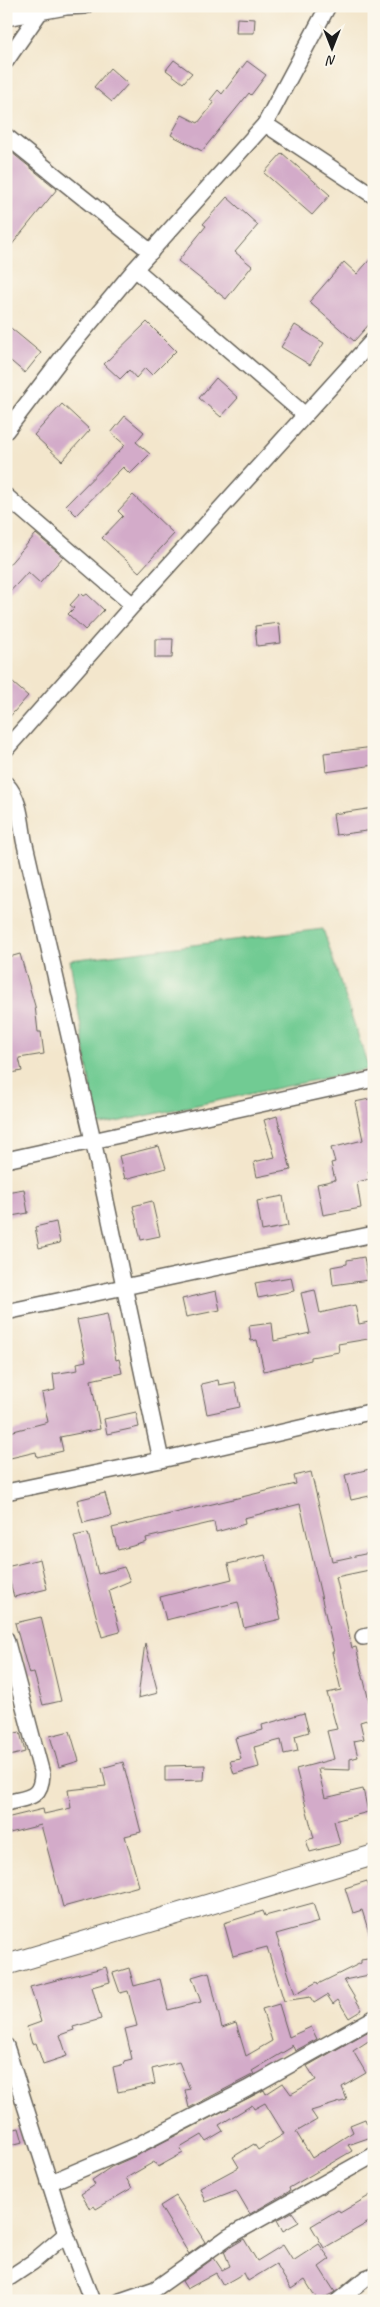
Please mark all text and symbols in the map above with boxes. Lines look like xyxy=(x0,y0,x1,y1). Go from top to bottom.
north arrow xyxy=(308,22,358,72)
text: N xyxy=(325,52,336,69)

